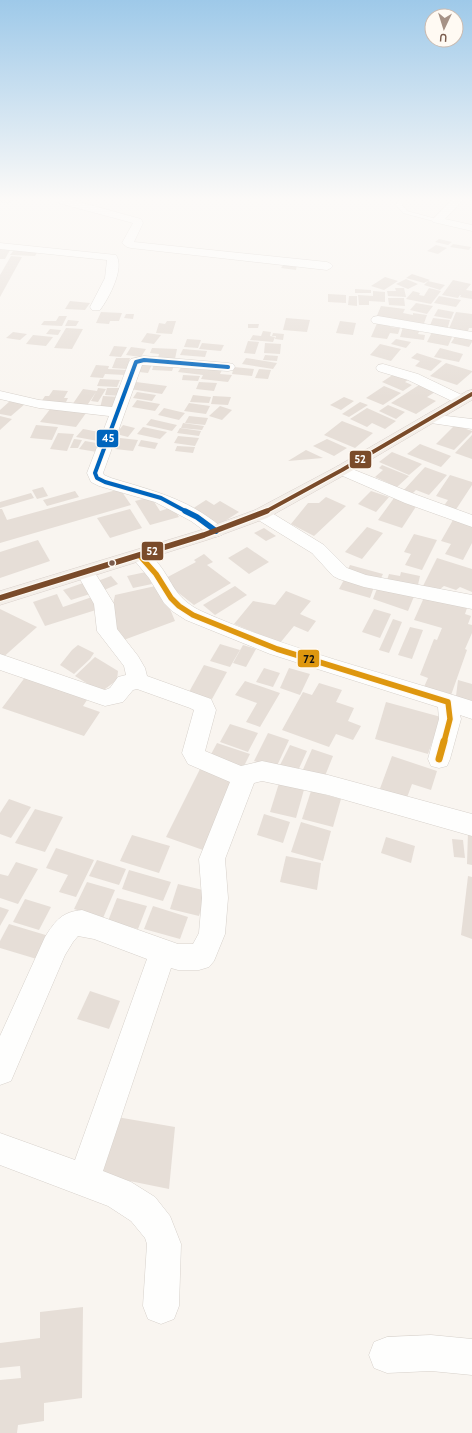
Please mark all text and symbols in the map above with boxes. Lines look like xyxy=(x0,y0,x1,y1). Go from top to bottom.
north arrow xyxy=(424,8,464,48)
text: U xyxy=(439,31,448,45)
line badge: 45 xyxy=(96,429,119,448)
text: 45 xyxy=(102,431,114,445)
line badge: 52 xyxy=(349,450,372,469)
text: 52 xyxy=(354,452,366,466)
line badge: 52 xyxy=(141,541,164,561)
text: 52 xyxy=(146,544,158,558)
unlabelled marker xyxy=(107,558,117,568)
line badge: 72 xyxy=(297,649,320,668)
text: 72 xyxy=(303,652,315,666)

